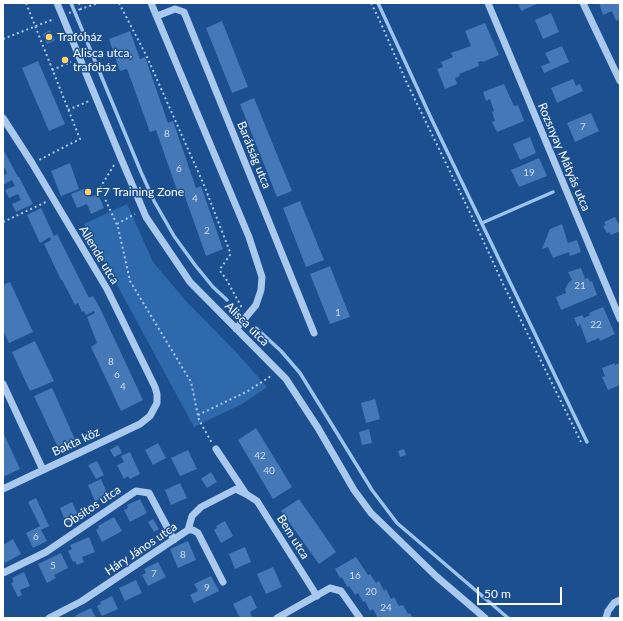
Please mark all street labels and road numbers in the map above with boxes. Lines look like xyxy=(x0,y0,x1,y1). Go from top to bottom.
street label: Rozsnyay Mátyás utca xyxy=(535,101,593,213)
street label: Barátság utca xyxy=(234,119,274,191)
street label: Allende utca xyxy=(76,223,122,287)
street label: Alisca utca xyxy=(222,299,272,349)
street label: Bakta köz xyxy=(50,425,102,459)
street label: Obsitos utca xyxy=(60,482,124,532)
street label: Bem utca xyxy=(274,512,312,562)
street label: Háry János utca xyxy=(102,520,180,578)

